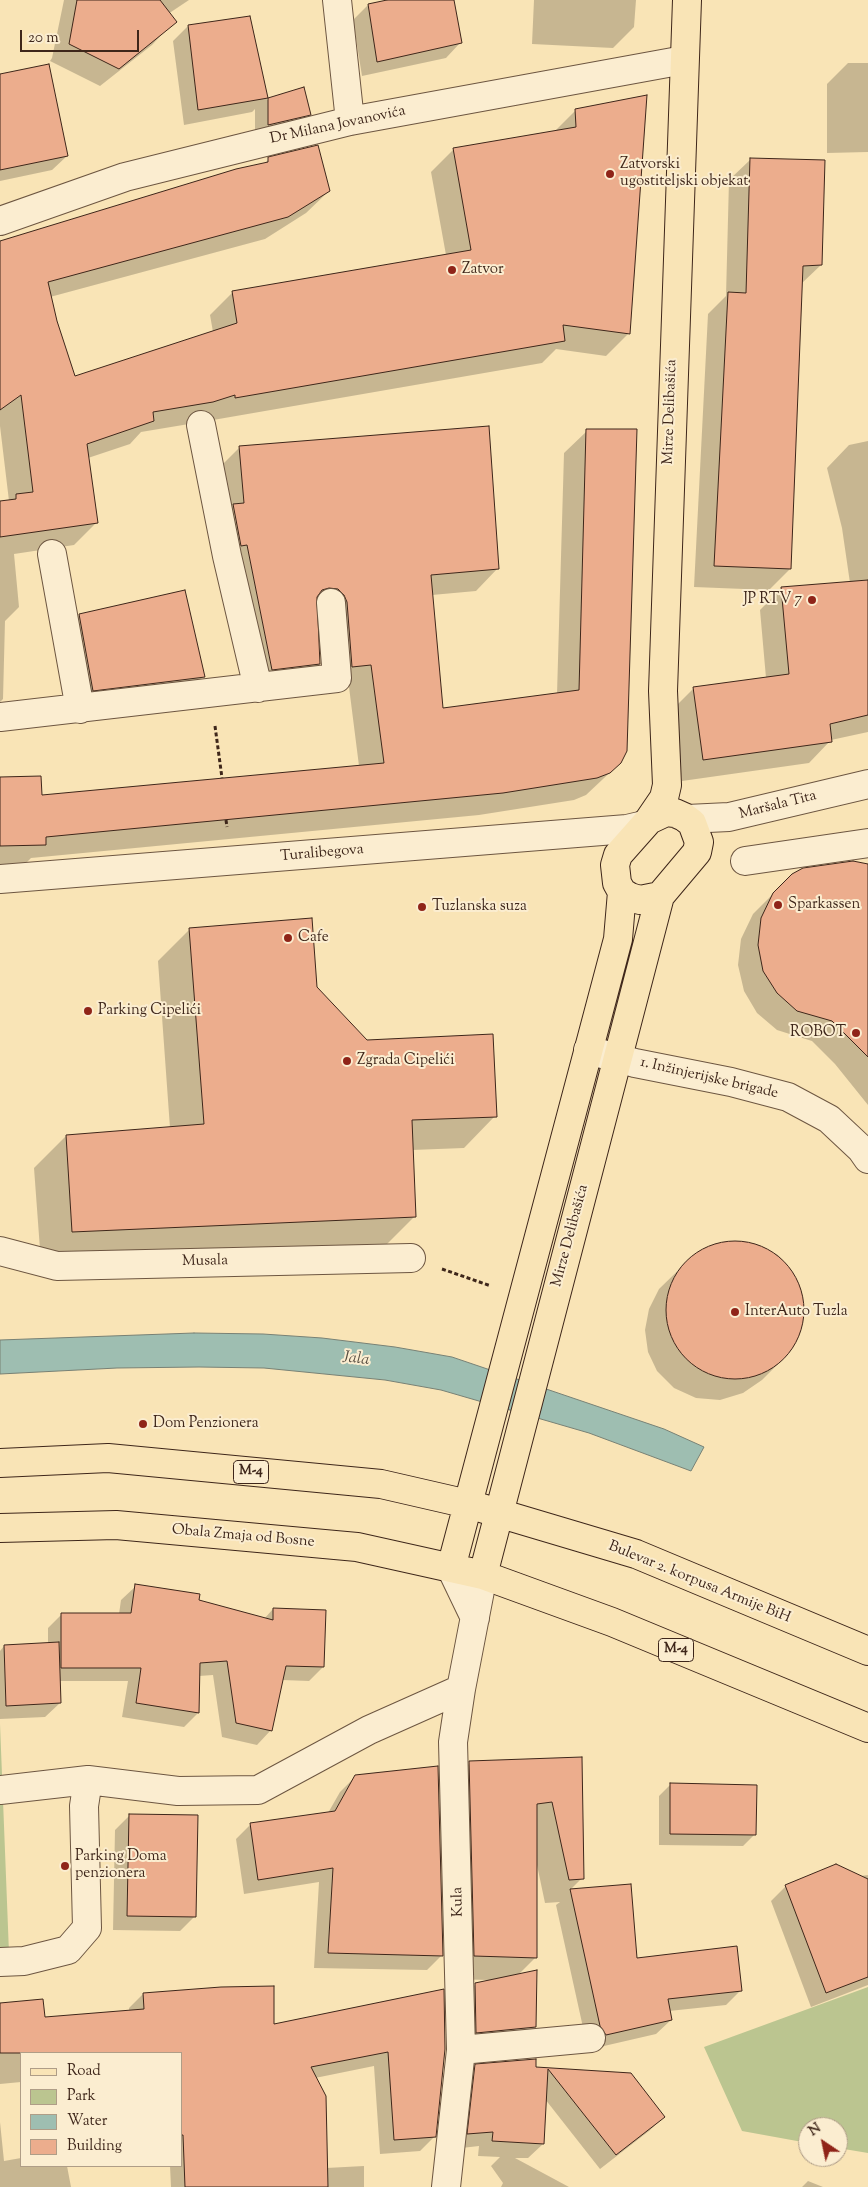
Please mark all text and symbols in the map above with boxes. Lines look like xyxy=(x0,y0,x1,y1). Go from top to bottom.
scale bar xyxy=(22,20,141,52)
text: 20 m xyxy=(28,28,59,49)
street label: Dr Milana Jovanovića xyxy=(269,103,407,149)
place label: Zatvorski ugostiteljski objekat xyxy=(620,156,748,191)
marker: Zatvorski ugostiteljski objekat xyxy=(604,168,616,180)
place label: Zatvor xyxy=(462,261,504,279)
marker: Zatvor xyxy=(446,264,458,276)
street label: Mirze Delibašića xyxy=(660,359,682,465)
place label: JP RTV 7 xyxy=(743,591,802,609)
marker: JP RTV 7 xyxy=(806,594,818,606)
street label: Maršala Tita xyxy=(737,788,819,824)
street label: Turalibegova xyxy=(280,841,364,867)
place label: Sparkassen xyxy=(788,896,860,914)
place label: Tuzlanska suza xyxy=(432,898,527,916)
marker: Sparkassen xyxy=(772,899,784,911)
marker: Tuzlanska suza xyxy=(416,901,428,913)
place label: Cafe xyxy=(298,929,329,947)
marker: Cafe xyxy=(282,932,294,944)
place label: Parking Cipelići xyxy=(98,1002,201,1020)
marker: Parking Cipelići xyxy=(82,1005,94,1017)
place label: ROBOT xyxy=(790,1024,846,1042)
marker: ROBOT xyxy=(850,1027,862,1039)
place label: Zgrada Cipelići xyxy=(357,1052,454,1070)
street label: 1. Inžinjerijske brigade xyxy=(638,1054,780,1104)
marker: Zgrada Cipelići xyxy=(341,1055,353,1067)
street label: Mirze Delibašića xyxy=(549,1183,593,1289)
street label: Musala xyxy=(182,1253,228,1271)
place label: InterAuto Tuzla xyxy=(745,1303,848,1321)
marker: InterAuto Tuzla xyxy=(729,1306,741,1318)
water label: Jala xyxy=(342,1349,370,1371)
place label: Dom Penzionera xyxy=(153,1415,259,1433)
marker: Dom Penzionera xyxy=(137,1418,149,1430)
road number: M-4 xyxy=(234,1460,268,1484)
street label: Obala Zmaja od Bosne xyxy=(171,1522,315,1552)
street label: Bulevar 2. korpusa Armije BiH xyxy=(605,1538,793,1628)
road number: M-4 xyxy=(658,1638,694,1662)
place label: Parking Doma penzionera xyxy=(75,1848,167,1883)
marker: Parking Doma penzionera xyxy=(59,1860,71,1872)
street label: Kula xyxy=(450,1887,468,1917)
legend xyxy=(20,2052,182,2167)
text: Road xyxy=(67,2061,101,2082)
text: Park xyxy=(67,2086,96,2107)
text: Water xyxy=(67,2111,107,2132)
north arrow xyxy=(798,2117,848,2167)
text: N xyxy=(805,2119,825,2142)
text: Building xyxy=(67,2136,122,2157)

